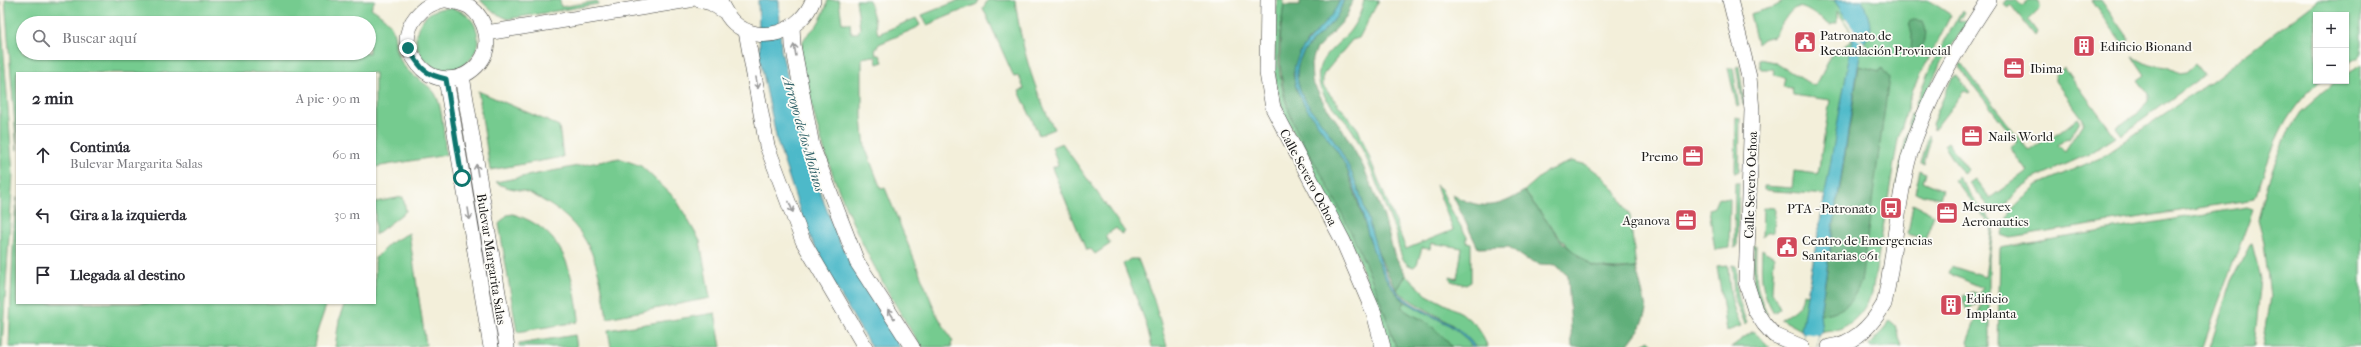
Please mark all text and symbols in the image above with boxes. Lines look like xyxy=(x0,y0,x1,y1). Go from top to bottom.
map controls xyxy=(2313,12,2349,84)
button: + xyxy=(2313,12,2349,48)
search box xyxy=(16,16,376,60)
icon: search xyxy=(30,27,52,49)
place label: Patronato de Recaudación Provincial xyxy=(1820,28,1951,58)
text: Buscar aquí xyxy=(62,29,137,47)
public building icon: Patronato de Recaudación Provincial xyxy=(1792,29,1818,55)
building icon: Edificio Bionand xyxy=(2071,33,2097,59)
route end xyxy=(399,39,417,57)
place label: Edificio Bionand xyxy=(2100,39,2193,54)
one-way arrow xyxy=(791,44,799,57)
button: − xyxy=(2313,48,2349,84)
office icon: Ibima xyxy=(2001,55,2027,81)
place label: Ibima xyxy=(2030,61,2063,76)
water label: Arroyo de los Molinos xyxy=(778,73,828,194)
one-way arrow xyxy=(753,76,761,89)
text: 2 min xyxy=(32,88,73,108)
text: A pie · 90 m xyxy=(296,91,360,106)
office icon: Nails World xyxy=(1959,123,1985,149)
street label: Calle Severo Ochoa xyxy=(1277,126,1341,229)
place label: Nails World xyxy=(1988,129,2054,144)
street label: Calle Severo Ochoa xyxy=(1741,130,1760,239)
text: Continúa xyxy=(70,138,130,156)
office icon: Premo xyxy=(1680,143,1706,169)
icon: ahead xyxy=(32,144,54,166)
text: 60 m xyxy=(332,147,360,162)
place label: Premo xyxy=(1641,149,1678,164)
text: Bulevar Margarita Salas xyxy=(70,156,203,171)
one-way arrow xyxy=(473,164,481,177)
route start xyxy=(453,169,471,187)
street label: Bulevar Margarita Salas xyxy=(474,192,509,326)
bus stop icon: PTA - Patronato xyxy=(1878,195,1904,221)
place label: Mesurex Aeronautics xyxy=(1961,199,2029,229)
office icon: Mesurex Aeronautics xyxy=(1934,200,1960,226)
one-way arrow xyxy=(787,201,795,213)
place label: PTA - Patronato xyxy=(1787,201,1876,216)
icon: left xyxy=(32,204,54,226)
text: Gira a la izquierda xyxy=(70,206,186,224)
text: 30 m xyxy=(334,207,360,222)
one-way arrow xyxy=(465,207,473,220)
office icon: Aganova xyxy=(1673,207,1699,233)
place label: Aganova xyxy=(1621,213,1671,228)
place label: Centro de Emergencias Sanitarias 061 xyxy=(1802,233,1932,263)
public building icon: Centro de Emergencias Sanitarias 061 xyxy=(1774,234,1800,260)
icon: arrive xyxy=(32,264,54,286)
text: Llegada al destino xyxy=(70,266,185,284)
place label: Edificio Implanta xyxy=(1966,291,2018,321)
building icon: Edificio Implanta xyxy=(1938,292,1964,318)
one-way arrow xyxy=(886,308,894,320)

